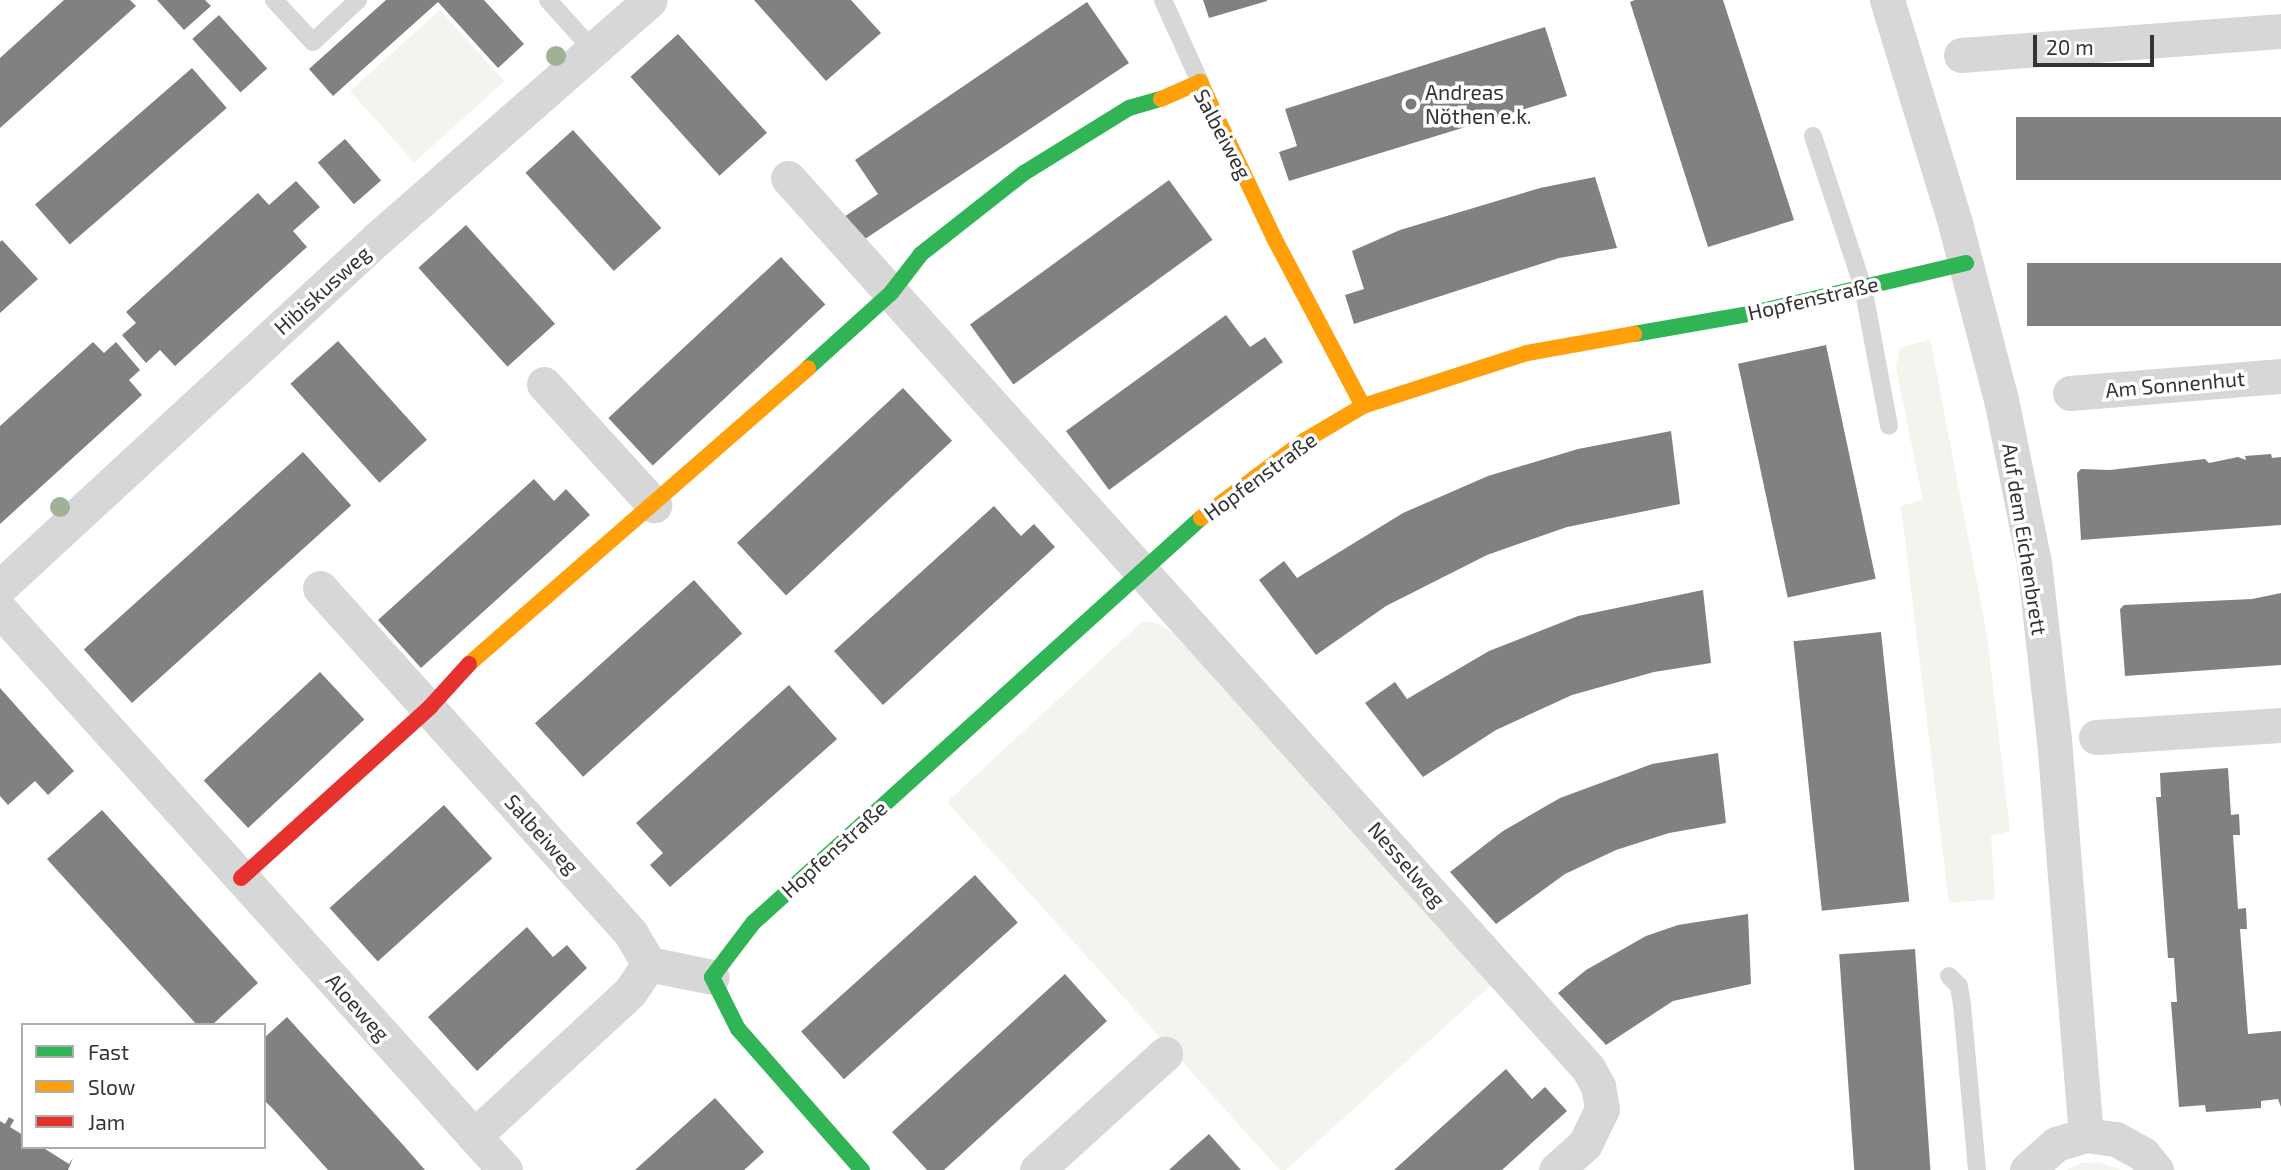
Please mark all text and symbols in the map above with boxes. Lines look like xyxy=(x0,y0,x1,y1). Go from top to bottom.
scale bar xyxy=(2036,21,2157,65)
text: 20 m xyxy=(2046,34,2094,59)
place label: Andreas Nöthen e.k. xyxy=(1425,79,1532,129)
street label: Salbeiweg xyxy=(1189,85,1257,183)
marker: Andreas Nöthen e.k. xyxy=(1403,96,1419,112)
street label: Hibiskusweg xyxy=(269,240,375,340)
street label: Hopfenstraße xyxy=(1745,271,1881,325)
street label: Am Sonnenhut xyxy=(2104,365,2246,403)
street label: Hopfenstraße xyxy=(1199,427,1321,525)
street label: Auf dem Eichenbrett xyxy=(1997,441,2053,637)
street label: Salbeiweg xyxy=(500,789,584,879)
street label: Hopfenstraße xyxy=(776,795,892,903)
street label: Nesselweg xyxy=(1363,816,1451,912)
street label: Aloeweg xyxy=(321,968,395,1046)
legend xyxy=(21,1023,266,1149)
text: Fast xyxy=(88,1039,129,1064)
text: Slow xyxy=(88,1074,135,1099)
text: Jam xyxy=(88,1109,125,1134)

